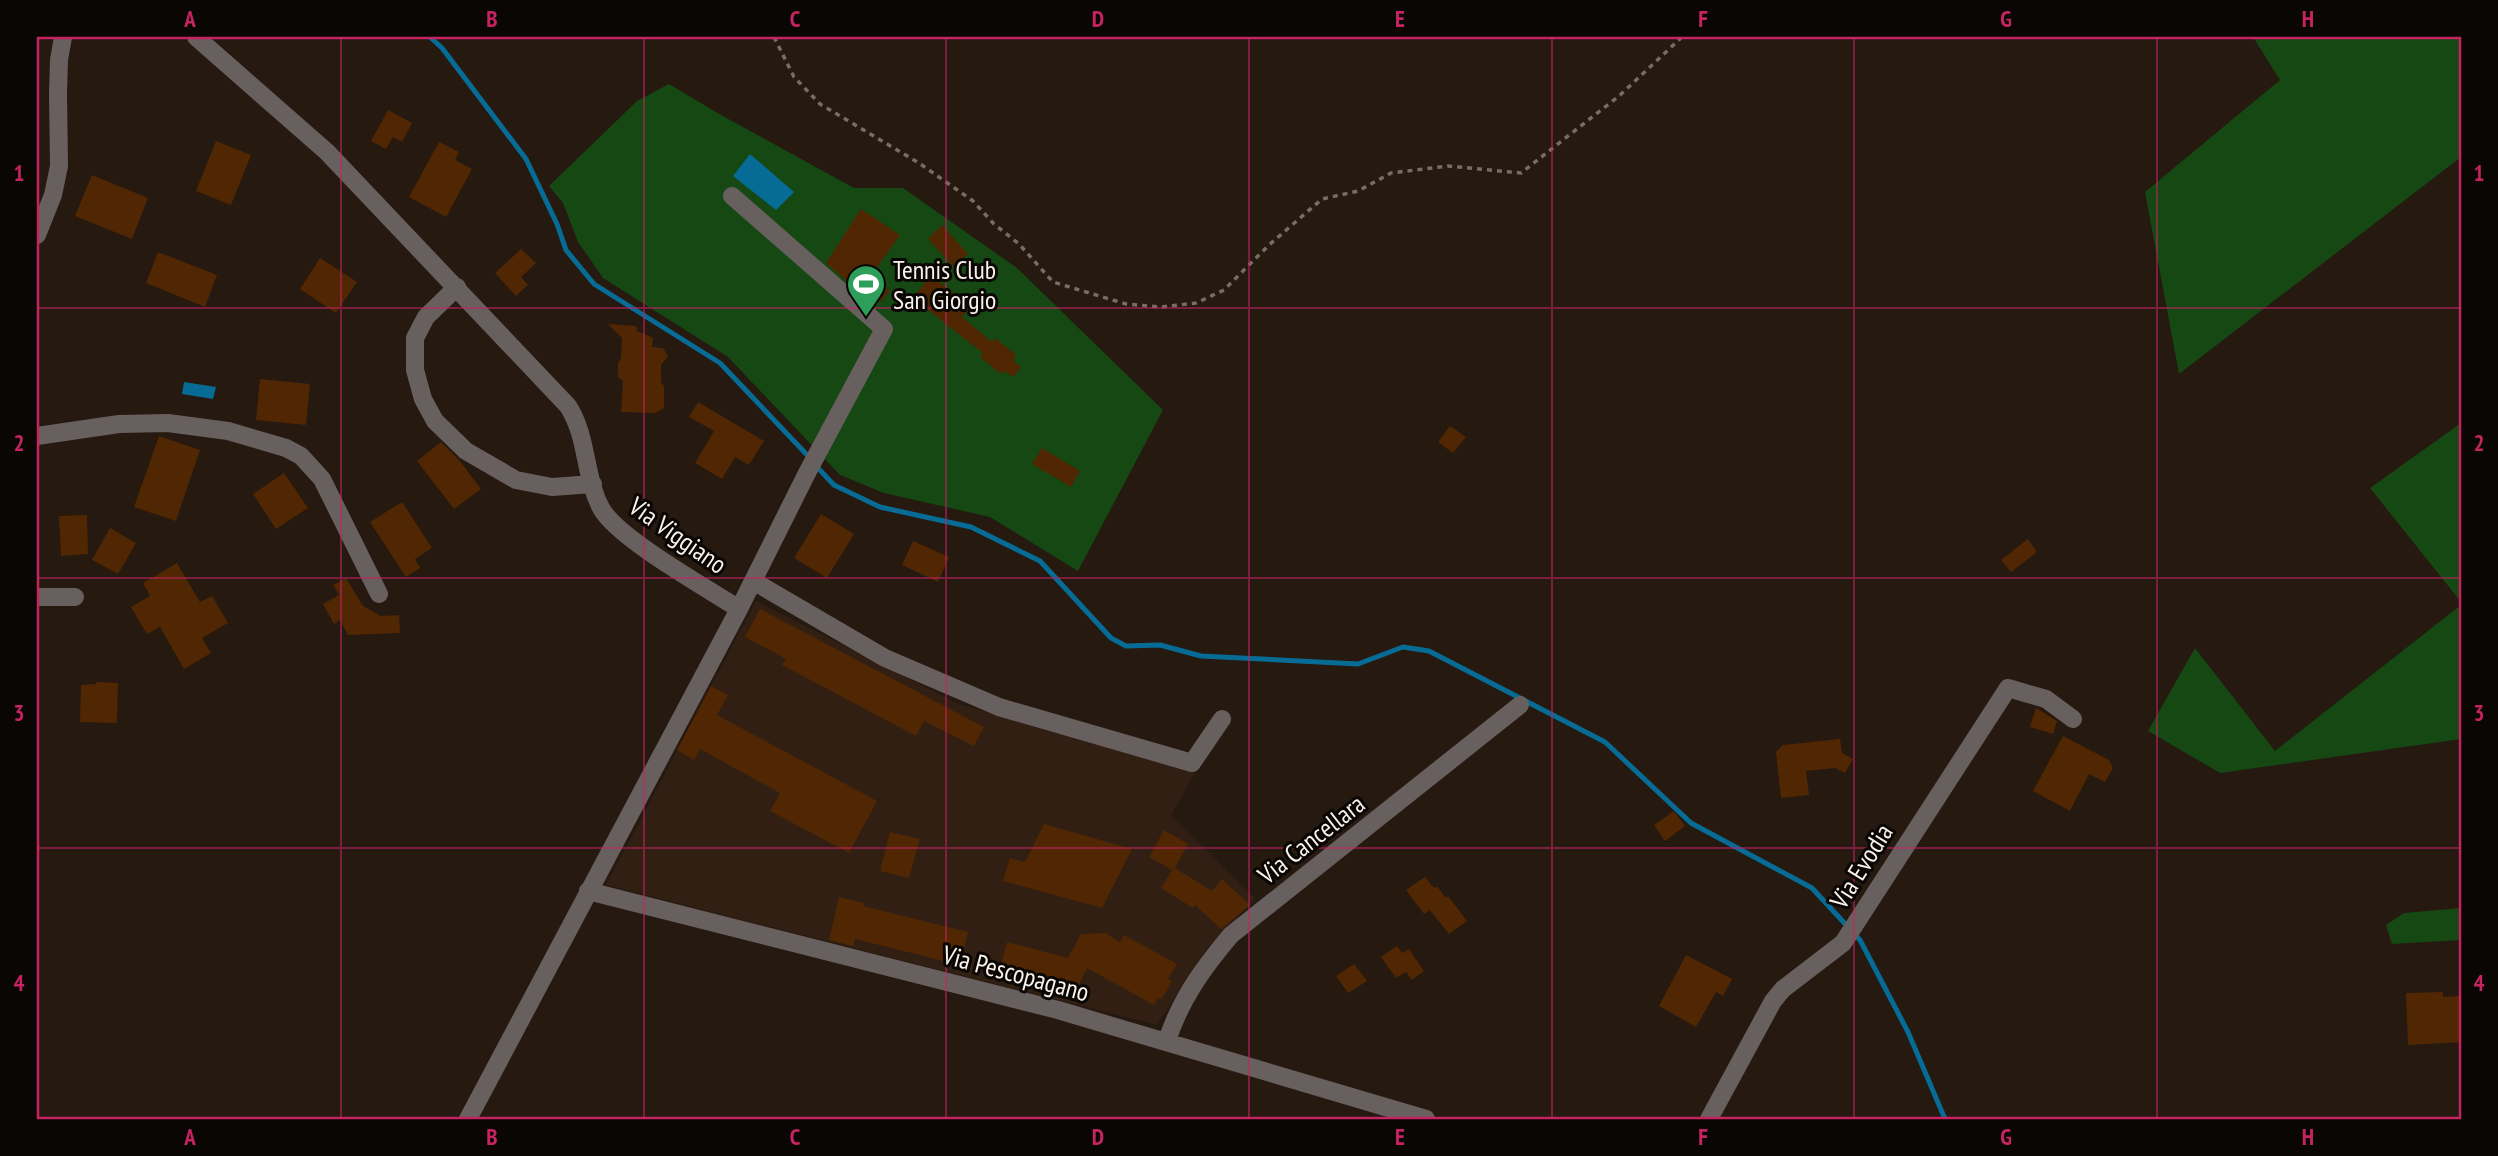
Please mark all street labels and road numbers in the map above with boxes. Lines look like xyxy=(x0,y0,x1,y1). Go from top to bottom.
street label: Via Viggiano xyxy=(622,489,733,581)
street label: Via Cancellara xyxy=(1250,787,1371,892)
street label: Via Evodia xyxy=(1822,818,1900,915)
street label: Via Pescopagano xyxy=(938,937,1093,1008)

